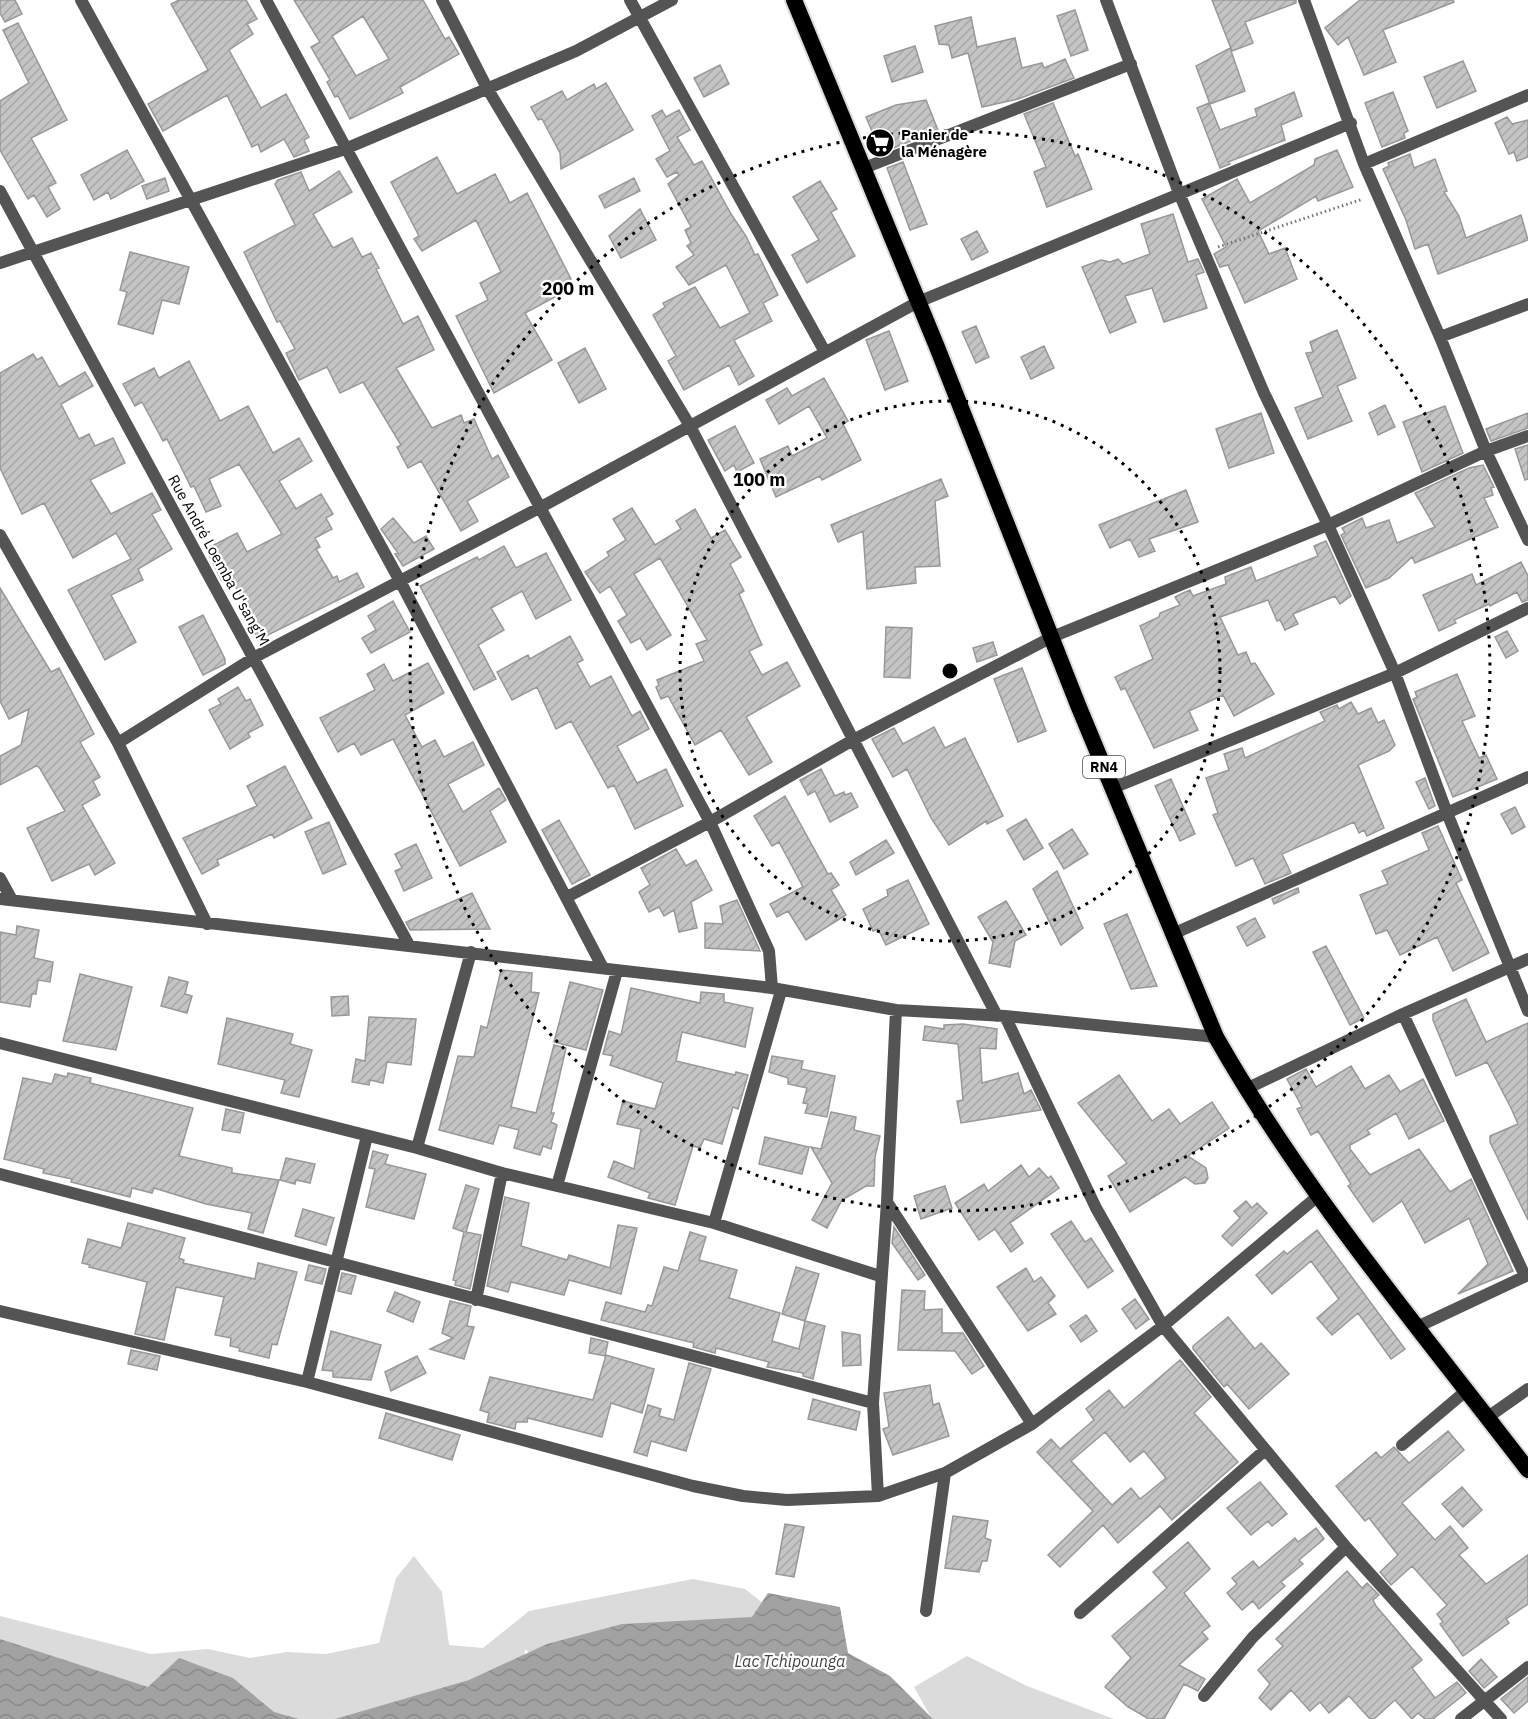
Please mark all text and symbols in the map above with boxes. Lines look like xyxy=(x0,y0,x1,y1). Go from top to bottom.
place label: Panier de la Ménagère xyxy=(901,125,987,161)
supermarket icon: Panier de la Ménagère xyxy=(864,127,896,159)
text: 200 m xyxy=(542,277,594,300)
text: 100 m xyxy=(733,468,785,491)
street label: Rue André Loemba U'sang'M xyxy=(164,471,274,649)
centre of rings xyxy=(940,661,960,681)
road number: RN4 xyxy=(1083,756,1125,778)
water label: Lac Tchipounga xyxy=(735,1651,845,1671)

